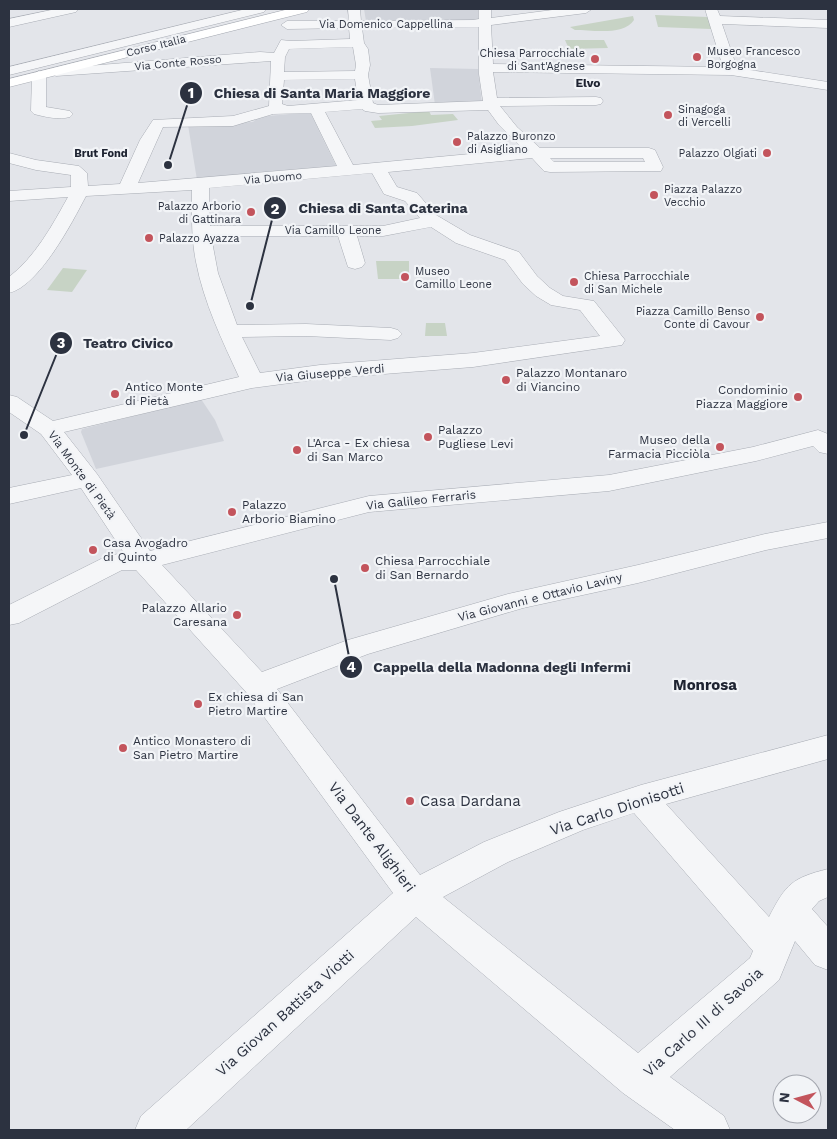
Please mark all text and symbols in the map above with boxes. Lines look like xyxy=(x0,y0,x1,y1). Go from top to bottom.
street label: Via Domenico Cappellina xyxy=(319,18,453,31)
street label: Corso Italia xyxy=(125,32,187,60)
place label: Museo Francesco Borgogna xyxy=(707,45,800,71)
place label: Chiesa Parrocchiale di Sant'Agnese xyxy=(480,47,585,73)
marker: Museo Francesco Borgogna xyxy=(691,51,703,63)
street label: Via Conte Rosso xyxy=(134,53,222,73)
marker: Chiesa Parrocchiale di Sant'Agnese xyxy=(589,53,601,65)
district label: Elvo xyxy=(575,76,601,90)
callout: Chiesa di Santa Maria Maggiore xyxy=(179,78,441,107)
text: 1 xyxy=(188,84,194,102)
text: Chiesa di Santa Maria Maggiore xyxy=(214,85,430,101)
place label: Sinagoga di Vercelli xyxy=(678,103,731,129)
marker: Sinagoga di Vercelli xyxy=(662,109,674,121)
place label: Palazzo Buronzo di Asigliano xyxy=(467,130,556,156)
marker: Palazzo Buronzo di Asigliano xyxy=(451,136,463,148)
district label: Brut Fond xyxy=(74,147,128,160)
place label: Palazzo Olgiati xyxy=(679,147,757,160)
marker: Palazzo Olgiati xyxy=(761,147,773,159)
street label: Via Duomo xyxy=(243,169,303,187)
place label: Piazza Palazzo Vecchio xyxy=(664,183,742,209)
marker: Piazza Palazzo Vecchio xyxy=(648,189,660,201)
callout: Chiesa di Santa Caterina xyxy=(263,194,477,223)
place label: Palazzo Arborio di Gattinara xyxy=(158,200,241,226)
text: 2 xyxy=(271,200,280,218)
text: Chiesa di Santa Caterina xyxy=(298,200,468,216)
marker: Palazzo Arborio di Gattinara xyxy=(245,206,257,218)
street label: Via Camillo Leone xyxy=(285,224,381,237)
marker: Palazzo Ayazza xyxy=(143,232,155,244)
place label: Palazzo Ayazza xyxy=(159,232,240,245)
place label: Museo Camillo Leone xyxy=(415,265,492,291)
place label: Chiesa Parrocchiale di San Michele xyxy=(584,270,689,296)
marker: Museo Camillo Leone xyxy=(399,271,411,283)
marker: Chiesa Parrocchiale di San Michele xyxy=(568,276,580,288)
place label: Piazza Camillo Benso Conte di Cavour xyxy=(636,305,751,331)
marker: Piazza Camillo Benso Conte di Cavour xyxy=(754,311,766,323)
callout: Teatro Civico xyxy=(48,328,183,357)
text: 3 xyxy=(57,334,66,352)
text: Teatro Civico xyxy=(83,335,173,351)
street label: Via Giuseppe Verdi xyxy=(275,361,385,385)
place label: Palazzo Montanaro di Viancino xyxy=(516,366,627,394)
marker: Palazzo Montanaro di Viancino xyxy=(500,374,512,386)
place label: Antico Monte di Pietà xyxy=(125,380,203,408)
place label: Condominio Piazza Maggiore xyxy=(696,383,788,411)
marker: Antico Monte di Pietà xyxy=(109,388,121,400)
marker: Condominio Piazza Maggiore xyxy=(792,391,804,403)
place label: Palazzo Pugliese Levi xyxy=(438,423,513,451)
street label: Via Monte di Pietà xyxy=(45,428,119,522)
marker: Palazzo Pugliese Levi xyxy=(422,431,434,443)
place label: Museo della Farmacia Picciòla xyxy=(608,433,710,461)
place label: L'Arca - Ex chiesa di San Marco xyxy=(307,436,410,464)
marker: Museo della Farmacia Picciòla xyxy=(714,441,726,453)
marker: L'Arca - Ex chiesa di San Marco xyxy=(291,444,303,456)
street label: Via Galileo Ferraris xyxy=(365,487,477,513)
place label: Palazzo Arborio Biamino xyxy=(242,498,336,526)
marker: Palazzo Arborio Biamino xyxy=(226,506,238,518)
place label: Casa Avogadro di Quinto xyxy=(103,536,188,564)
marker: Casa Avogadro di Quinto xyxy=(87,544,99,556)
place label: Chiesa Parrocchiale di San Bernardo xyxy=(375,554,490,582)
marker: Chiesa Parrocchiale di San Bernardo xyxy=(359,562,371,574)
street label: Via Giovanni e Ottavio Laviny xyxy=(456,570,624,624)
place label: Palazzo Allario Caresana xyxy=(142,601,227,629)
marker: Palazzo Allario Caresana xyxy=(231,609,243,621)
callout: Cappella della Madonna degli Infermi xyxy=(338,652,641,681)
text: 4 xyxy=(346,658,356,676)
text: Cappella della Madonna degli Infermi xyxy=(373,659,631,675)
district label: Monrosa xyxy=(673,676,737,694)
place label: Ex chiesa di San Pietro Martire xyxy=(208,690,304,718)
marker: Ex chiesa di San Pietro Martire xyxy=(192,698,204,710)
place label: Antico Monastero di San Pietro Martire xyxy=(133,734,251,762)
marker: Antico Monastero di San Pietro Martire xyxy=(117,742,129,754)
street label: Via Dante Alighieri xyxy=(325,778,419,896)
street label: Via Carlo Dionisotti xyxy=(548,779,686,839)
place label: Casa Dardana xyxy=(420,792,521,810)
marker: Casa Dardana xyxy=(404,795,416,807)
street label: Via Giovan Battista Viotti xyxy=(212,946,358,1080)
street label: Via Carlo III di Savoia xyxy=(640,963,767,1080)
north arrow xyxy=(772,1074,822,1124)
text: N xyxy=(776,1092,793,1104)

